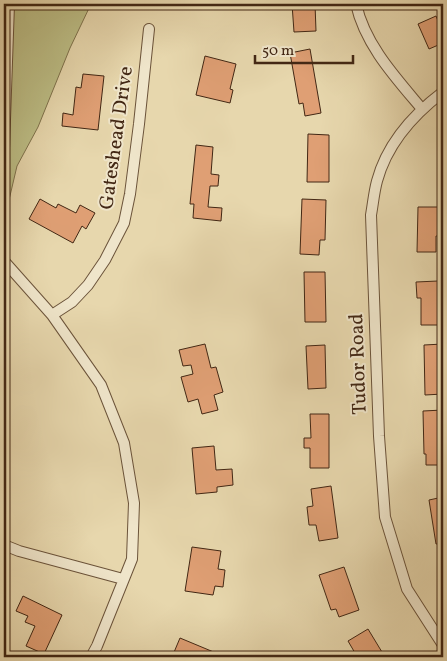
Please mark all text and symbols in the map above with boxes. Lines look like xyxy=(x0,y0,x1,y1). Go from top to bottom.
scale bar xyxy=(255,32,352,64)
text: 50 m xyxy=(262,41,294,62)
street label: Gateshead Drive xyxy=(93,64,141,212)
street label: Tudor Road xyxy=(343,313,375,415)

